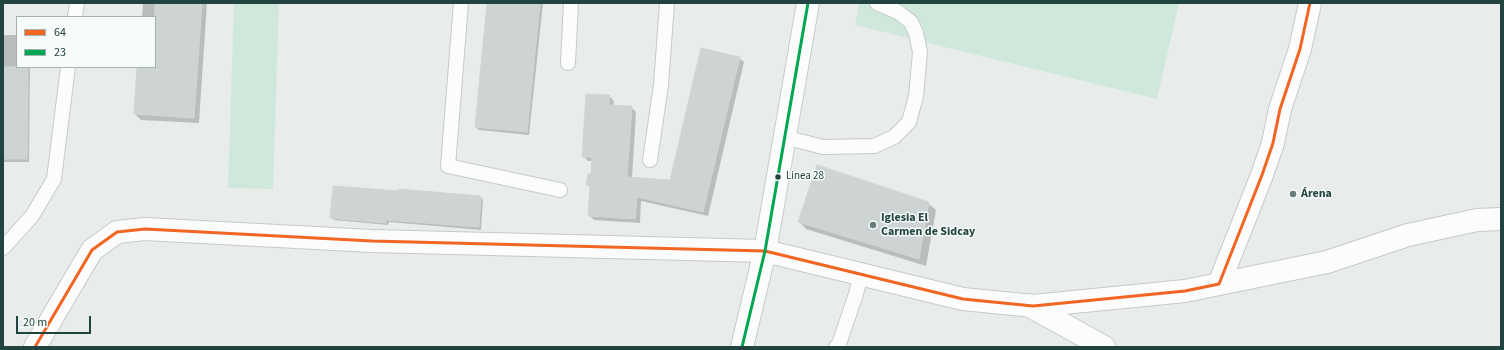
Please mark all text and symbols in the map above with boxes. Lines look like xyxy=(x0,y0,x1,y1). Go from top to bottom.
legend xyxy=(16,16,156,68)
text: 64 xyxy=(54,24,66,41)
text: 23 xyxy=(54,44,66,61)
place label: Linea 28 xyxy=(786,170,824,184)
marker: Linea 28 xyxy=(773,172,783,182)
place label: Árena xyxy=(1301,187,1332,201)
marker: Árena xyxy=(1288,189,1298,199)
place label: Iglesia El Carmen de Sidcay xyxy=(881,211,975,239)
marker: Iglesia El Carmen de Sidcay xyxy=(868,220,878,230)
scale bar xyxy=(18,308,93,334)
text: 20 m xyxy=(23,314,47,331)

